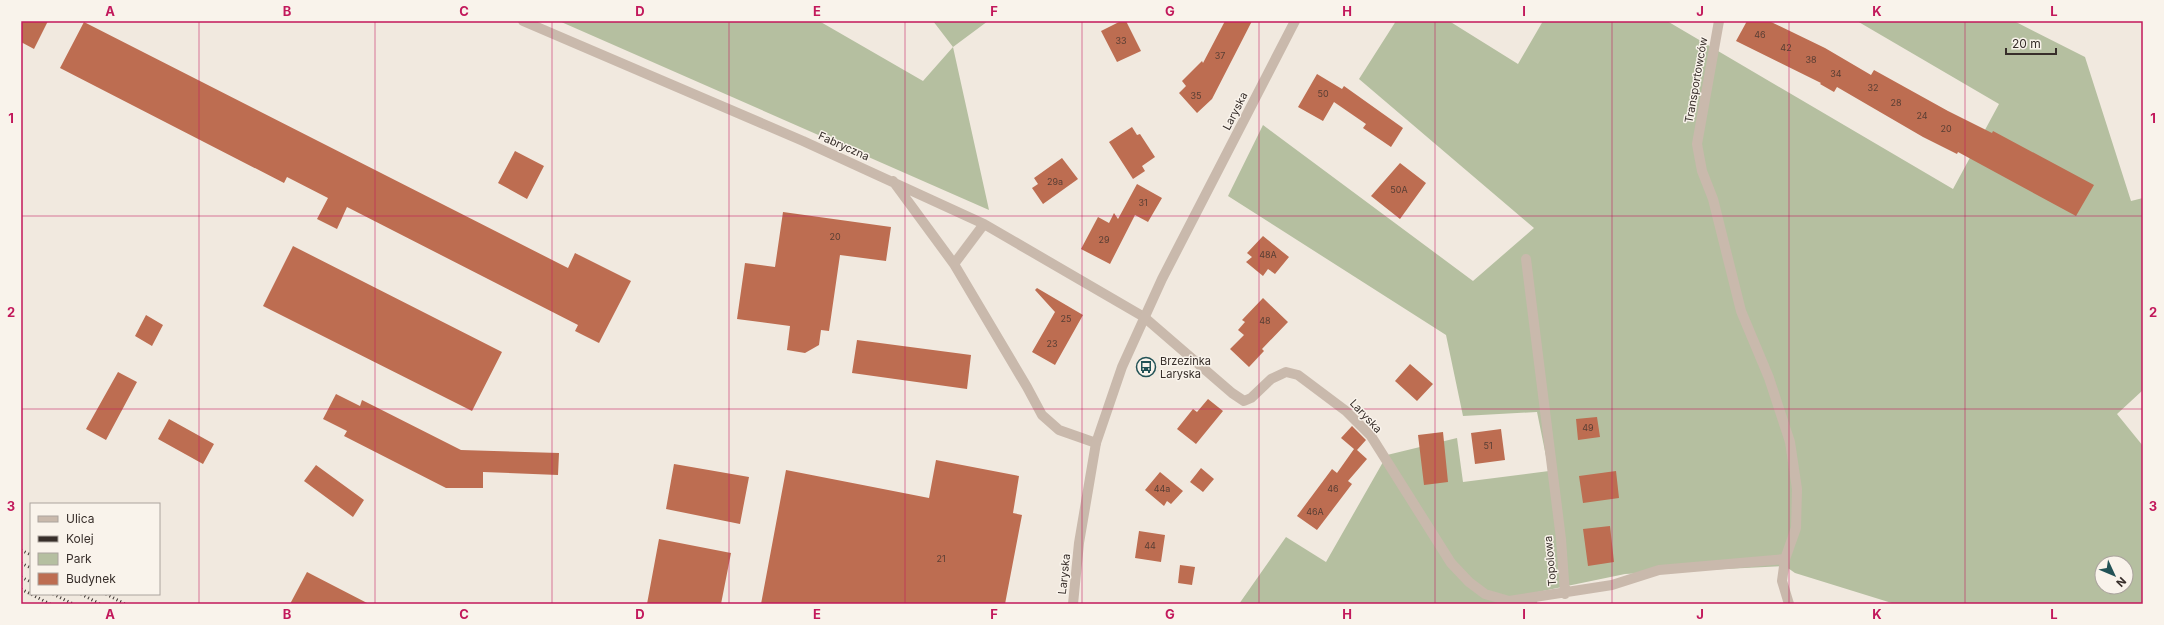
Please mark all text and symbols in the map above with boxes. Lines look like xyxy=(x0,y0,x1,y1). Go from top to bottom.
text: A xyxy=(105,3,115,19)
text: B xyxy=(283,3,292,19)
text: C xyxy=(459,3,469,19)
text: D xyxy=(635,3,645,19)
text: E xyxy=(813,3,821,19)
text: F xyxy=(990,3,998,19)
text: G xyxy=(1165,3,1175,19)
text: H xyxy=(1342,3,1352,19)
text: I xyxy=(1522,3,1526,19)
text: J xyxy=(1696,3,1704,19)
text: K xyxy=(1872,3,1882,19)
text: L xyxy=(2050,3,2058,19)
house number: 46 xyxy=(1754,29,1766,40)
scale bar xyxy=(2006,30,2056,56)
house number: 33 xyxy=(1115,35,1127,46)
street label: Transportowców xyxy=(1682,36,1710,124)
text: 20 m xyxy=(2012,36,2041,51)
house number: 42 xyxy=(1780,42,1792,53)
house number: 37 xyxy=(1215,50,1225,61)
house number: 38 xyxy=(1805,54,1817,65)
house number: 34 xyxy=(1830,68,1842,79)
house number: 32 xyxy=(1867,82,1879,93)
house number: 50 xyxy=(1317,88,1329,99)
house number: 35 xyxy=(1190,90,1202,101)
street label: Laryska xyxy=(1219,90,1251,132)
house number: 28 xyxy=(1890,97,1902,108)
text: 1 xyxy=(8,110,14,126)
house number: 24 xyxy=(1916,110,1928,121)
text: 1 xyxy=(2150,110,2156,126)
house number: 20 xyxy=(1940,123,1952,134)
street label: Fabryczna xyxy=(816,129,872,163)
house number: 29a xyxy=(1047,176,1063,187)
house number: 50A xyxy=(1390,184,1408,195)
house number: 31 xyxy=(1138,197,1148,208)
house number: 20 xyxy=(829,231,841,242)
house number: 29 xyxy=(1098,234,1110,245)
house number: 48A xyxy=(1259,249,1277,260)
text: 2 xyxy=(7,304,15,320)
text: 2 xyxy=(2149,304,2157,320)
house number: 25 xyxy=(1061,313,1071,324)
house number: 48 xyxy=(1259,315,1271,326)
house number: 23 xyxy=(1046,338,1058,349)
place label: Brzezinka Laryska xyxy=(1160,354,1211,381)
bus stop icon: Brzezinka Laryska xyxy=(1135,356,1157,378)
street label: Laryska xyxy=(1347,396,1385,436)
house number: 49 xyxy=(1582,422,1594,433)
house number: 51 xyxy=(1483,440,1493,451)
house number: 44a xyxy=(1154,483,1170,494)
house number: 46 xyxy=(1327,483,1339,494)
text: 3 xyxy=(7,498,15,514)
text: 3 xyxy=(2149,498,2157,514)
legend xyxy=(30,503,160,595)
house number: 46A xyxy=(1306,506,1324,517)
text: Ulica xyxy=(66,511,94,526)
text: Kolej xyxy=(66,531,94,546)
street label: Topolowa xyxy=(1541,535,1559,587)
house number: 44 xyxy=(1144,540,1156,551)
text: Park xyxy=(66,551,92,566)
house number: 21 xyxy=(936,553,946,564)
street label: Laryska xyxy=(1055,553,1073,595)
north arrow xyxy=(2094,555,2134,595)
text: Budynek xyxy=(66,571,116,586)
text: N xyxy=(2113,574,2129,590)
text: A xyxy=(105,606,115,622)
text: B xyxy=(283,606,292,622)
text: C xyxy=(459,606,469,622)
text: D xyxy=(635,606,645,622)
text: E xyxy=(813,606,821,622)
text: F xyxy=(990,606,998,622)
text: G xyxy=(1165,606,1175,622)
text: H xyxy=(1342,606,1352,622)
text: I xyxy=(1522,606,1526,622)
text: J xyxy=(1696,606,1704,622)
text: K xyxy=(1872,606,1882,622)
text: L xyxy=(2050,606,2058,622)

